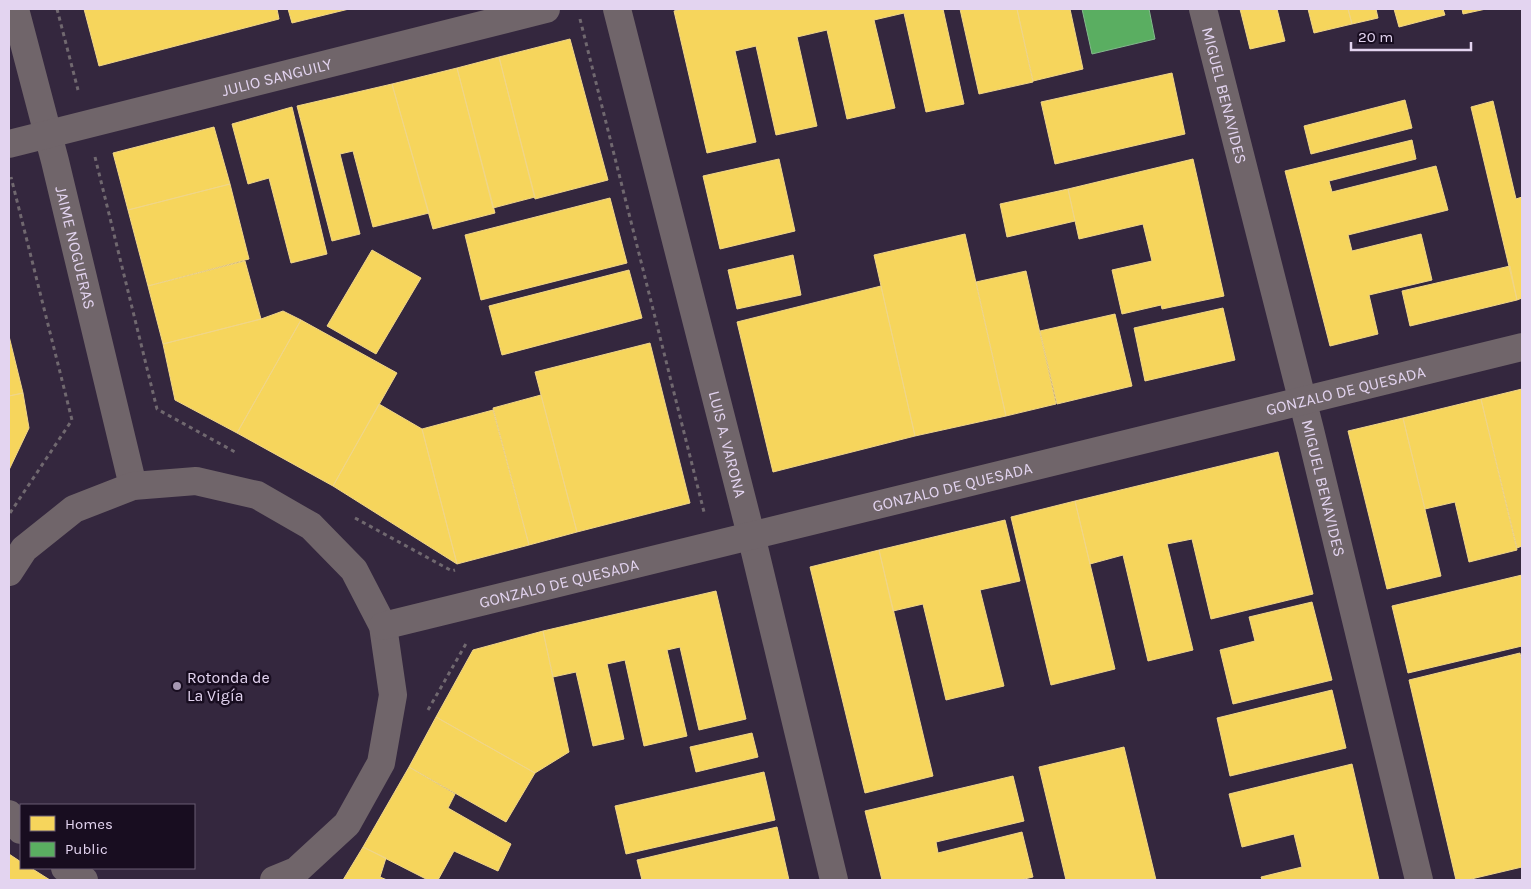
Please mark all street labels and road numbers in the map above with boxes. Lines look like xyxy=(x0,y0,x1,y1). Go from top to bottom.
street label: MIGUEL BENAVIDES xyxy=(1198,25,1251,166)
street label: JULIO SANGUILY xyxy=(219,54,334,100)
street label: JAIME NOGUERAS xyxy=(52,184,100,311)
street label: GONZALO DE QUESADA xyxy=(1264,362,1427,419)
street label: LUIS A. VARONA xyxy=(705,389,751,500)
street label: MIGUEL BENAVIDES xyxy=(1298,417,1350,558)
street label: GONZALO DE QUESADA xyxy=(870,458,1034,515)
street label: GONZALO DE QUESADA xyxy=(477,554,641,612)

